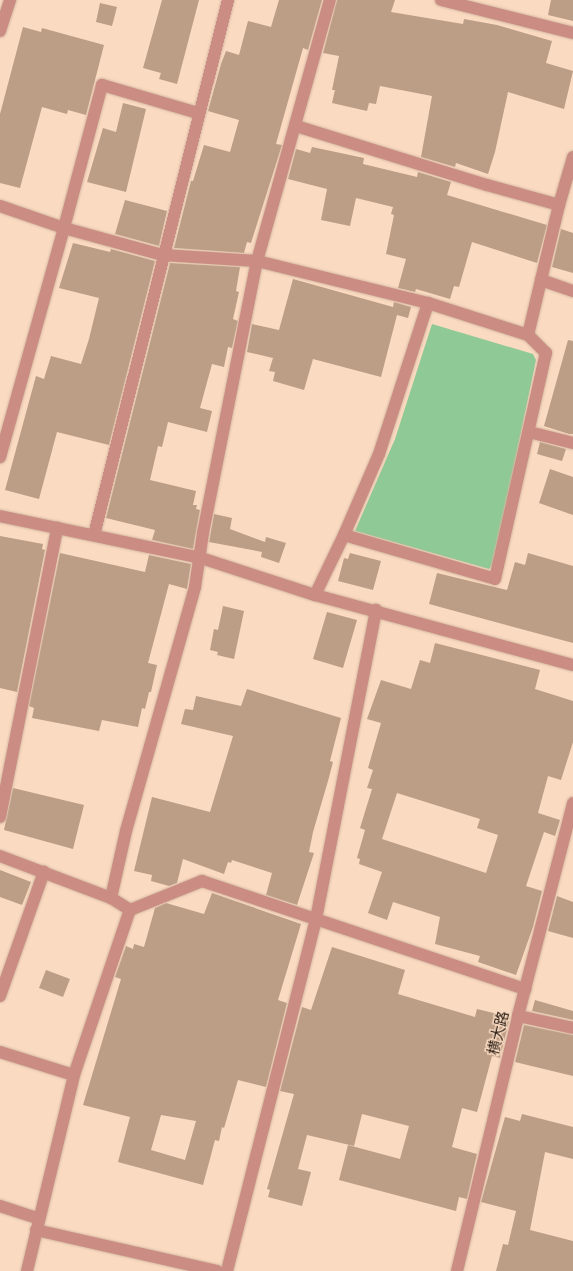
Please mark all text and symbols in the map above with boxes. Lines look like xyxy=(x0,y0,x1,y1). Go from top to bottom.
street label: 横大路 xyxy=(484,1009,512,1057)

